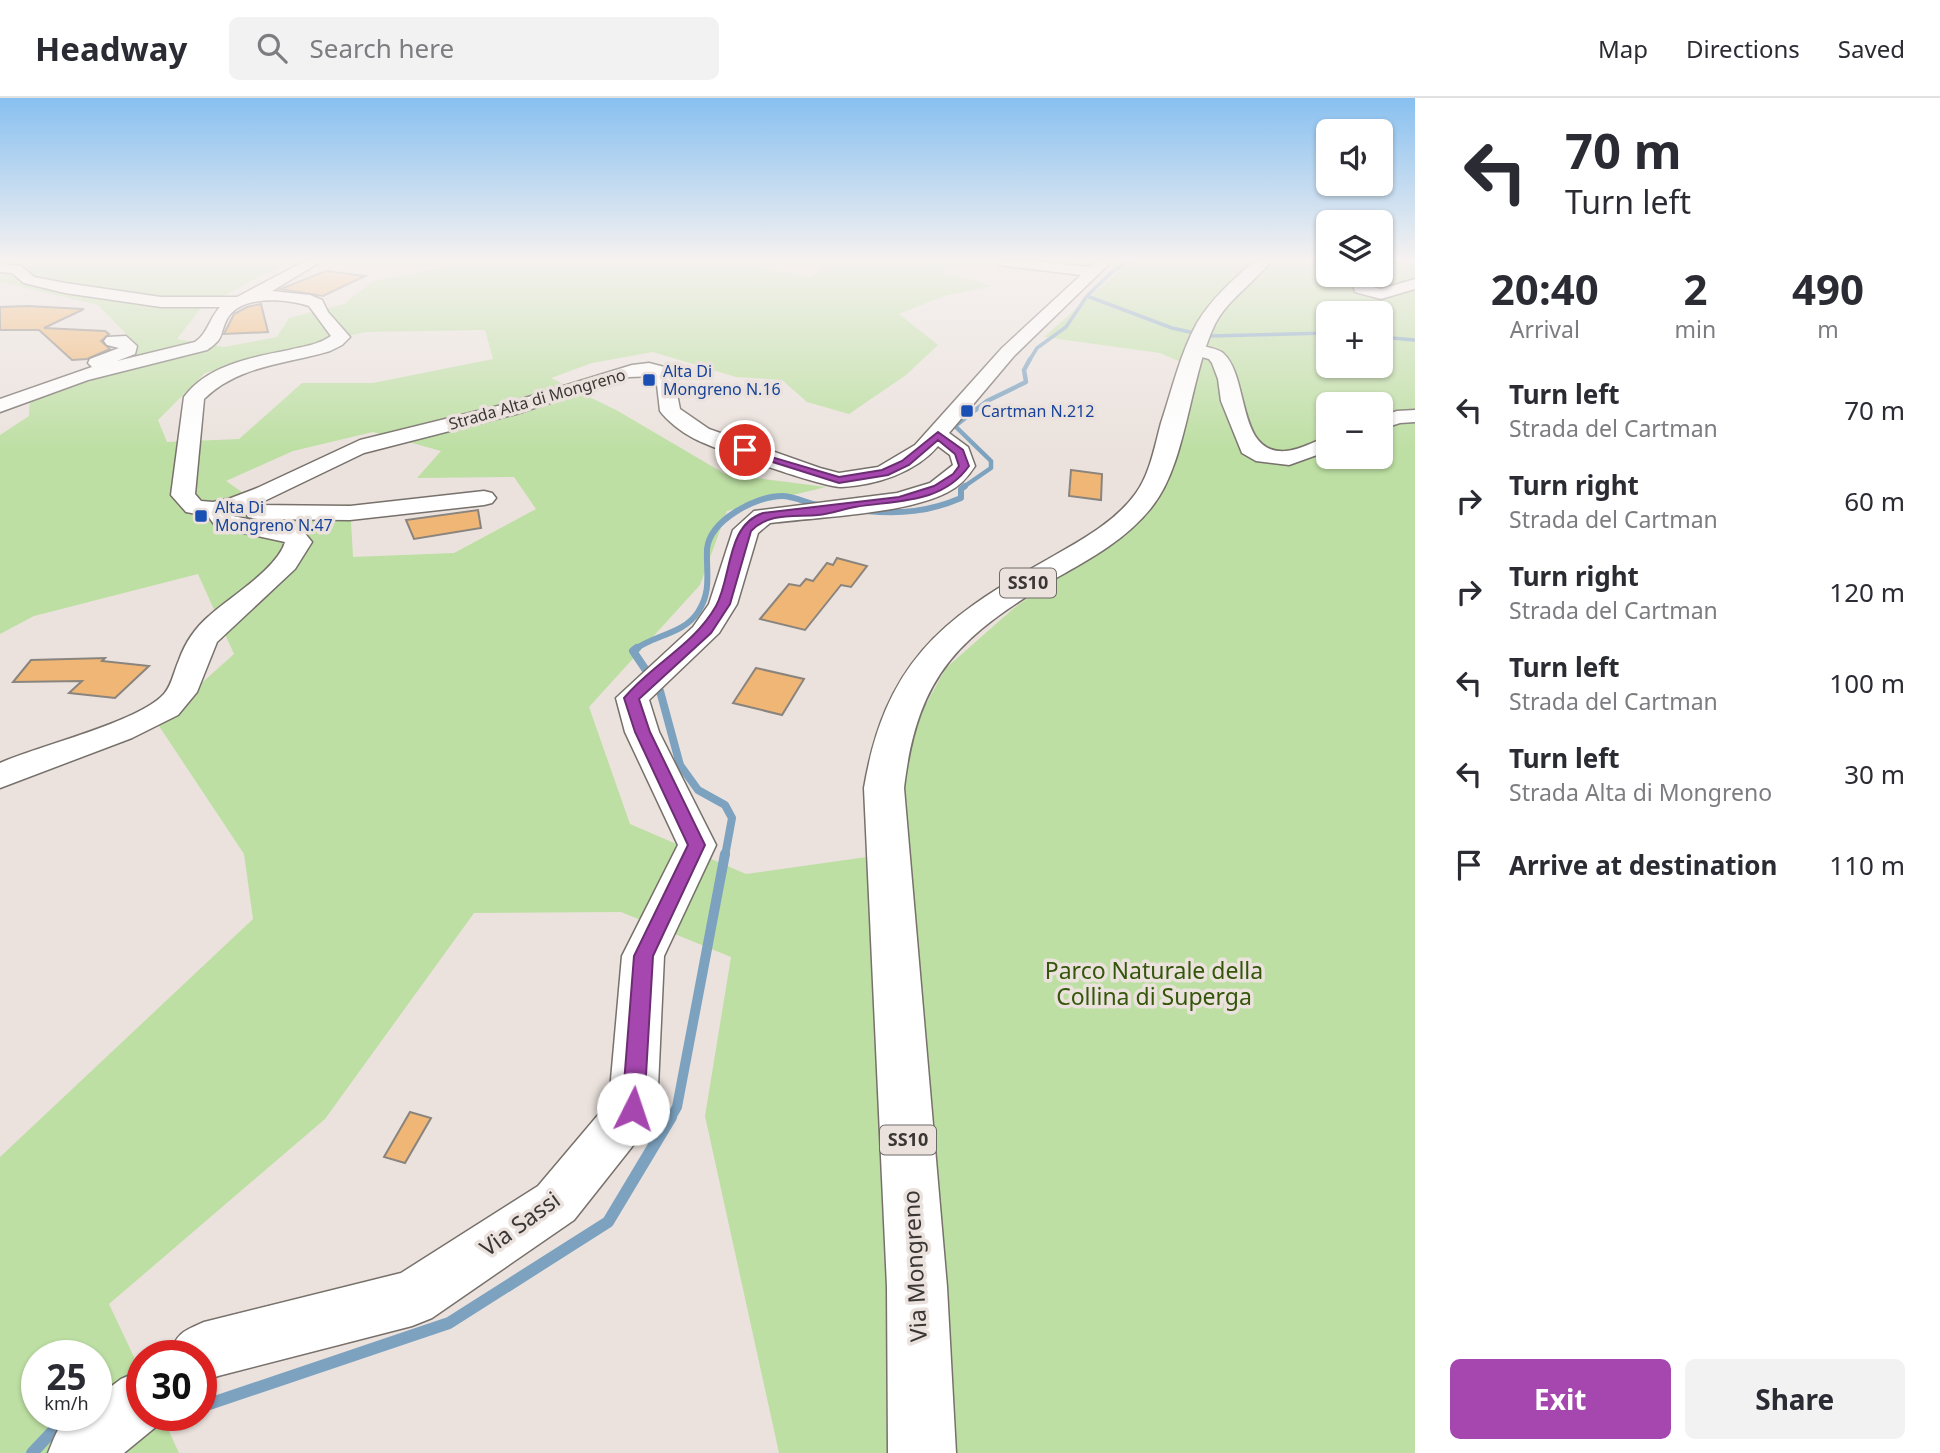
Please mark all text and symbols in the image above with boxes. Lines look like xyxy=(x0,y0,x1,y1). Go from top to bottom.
search box xyxy=(229,17,719,80)
text: Headway xyxy=(35,26,187,71)
icon: search xyxy=(253,29,291,67)
text: Search here xyxy=(309,30,454,66)
text: Map xyxy=(1598,32,1648,65)
text: Directions xyxy=(1686,32,1800,65)
text: Saved xyxy=(1838,32,1905,65)
text: 70 m xyxy=(1565,117,1682,183)
map controls xyxy=(1316,119,1393,469)
button: sound xyxy=(1316,119,1393,196)
icon: left xyxy=(1450,126,1541,217)
text: Turn left xyxy=(1565,180,1691,223)
button: layers xyxy=(1316,210,1393,287)
text: 20:40 xyxy=(1491,260,1599,317)
text: 2 xyxy=(1683,260,1707,317)
text: 490 xyxy=(1792,260,1864,317)
button: + xyxy=(1316,301,1393,378)
text: Arrival xyxy=(1510,313,1580,345)
text: min xyxy=(1675,313,1716,345)
text: m xyxy=(1817,313,1839,345)
place label: Alta Di Mongreno N.16 xyxy=(663,360,781,400)
street label: Strada Alta di Mongreno xyxy=(446,363,628,435)
marker: Alta Di Mongreno N.16 xyxy=(641,372,657,388)
text: Turn left xyxy=(1509,376,1620,412)
icon: left xyxy=(1450,391,1488,429)
button: − xyxy=(1316,392,1393,469)
text: 70 m xyxy=(1844,392,1905,428)
place label: Cartman N.212 xyxy=(981,400,1094,422)
marker: Cartman N.212 xyxy=(959,403,975,419)
text: Strada del Cartman xyxy=(1509,412,1718,444)
pin xyxy=(715,420,775,480)
icon: arrive xyxy=(726,431,764,469)
text: Turn right xyxy=(1509,467,1639,503)
icon: right xyxy=(1450,482,1488,520)
text: 60 m xyxy=(1844,483,1905,519)
place label: Alta Di Mongreno N.47 xyxy=(215,496,333,536)
text: Strada del Cartman xyxy=(1509,503,1718,535)
marker: Alta Di Mongreno N.47 xyxy=(193,508,209,524)
text: Turn right xyxy=(1509,558,1639,594)
road number: SS10 xyxy=(1000,569,1056,598)
icon: right xyxy=(1450,573,1488,611)
text: 120 m xyxy=(1829,574,1905,610)
text: Strada del Cartman xyxy=(1509,594,1718,626)
text: Turn left xyxy=(1509,649,1620,685)
icon: left xyxy=(1450,664,1488,702)
text: 100 m xyxy=(1829,665,1905,701)
text: Strada del Cartman xyxy=(1509,685,1718,717)
text: Turn left xyxy=(1509,740,1620,776)
icon: left xyxy=(1450,755,1488,793)
text: 30 m xyxy=(1844,756,1905,792)
text: Strada Alta di Mongreno xyxy=(1509,776,1772,808)
icon: arrive xyxy=(1450,846,1488,884)
text: Arrive at destination xyxy=(1509,847,1778,883)
text: 110 m xyxy=(1829,847,1905,883)
park label: Parco Naturale della Collina di Superga xyxy=(1045,954,1263,1012)
position arrow xyxy=(596,1072,670,1146)
road number: SS10 xyxy=(880,1126,936,1154)
street label: Via Sassi xyxy=(473,1183,566,1263)
street label: Via Mongreno xyxy=(894,1189,934,1343)
speed limit sign: 30 xyxy=(126,1340,217,1431)
text: 25 xyxy=(46,1353,87,1400)
button: Exit xyxy=(1450,1359,1671,1439)
button: Share xyxy=(1685,1359,1905,1439)
text: km/h xyxy=(44,1391,89,1415)

